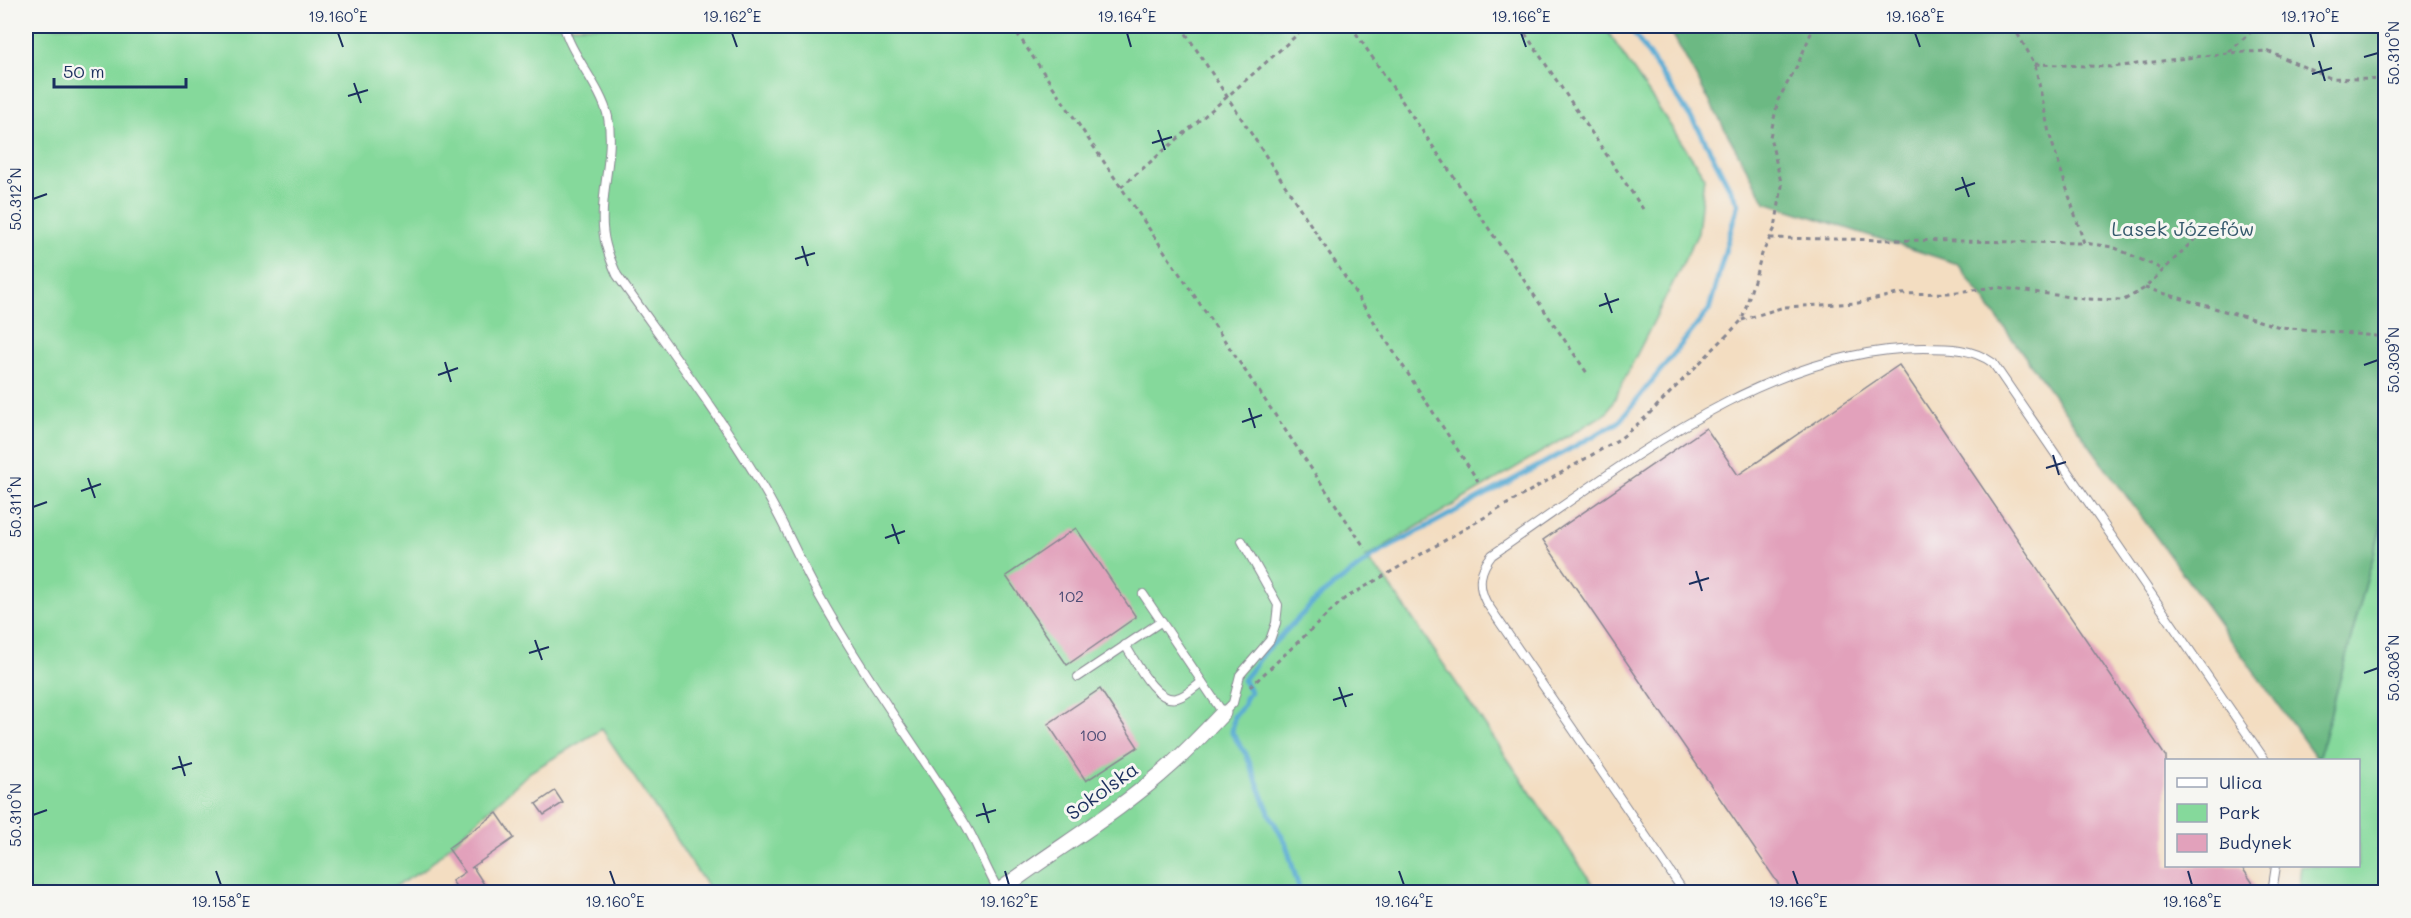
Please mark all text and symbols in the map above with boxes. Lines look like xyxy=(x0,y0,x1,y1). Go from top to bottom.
text: 19.160°E xyxy=(308,6,368,26)
text: 19.162°E xyxy=(703,6,762,26)
text: 19.164°E xyxy=(1098,6,1157,26)
text: 19.166°E xyxy=(1491,6,1551,26)
text: 19.168°E xyxy=(1885,6,1945,26)
text: 19.170°E xyxy=(2281,6,2340,26)
text: 50.310°N xyxy=(2383,21,2403,85)
scale bar xyxy=(54,51,186,89)
text: 50 m xyxy=(63,59,105,83)
text: 50.312°N xyxy=(5,167,25,231)
park label: Lasek Józefów xyxy=(2112,215,2254,241)
text: 50.309°N xyxy=(2383,327,2403,393)
text: 50.311°N xyxy=(5,476,25,538)
house number: 102 xyxy=(1058,585,1084,606)
text: 50.308°N xyxy=(2383,635,2403,701)
house number: 100 xyxy=(1080,724,1107,745)
street label: Sokolska xyxy=(1060,755,1143,825)
legend xyxy=(2165,759,2360,867)
text: Ulica xyxy=(2219,770,2263,794)
text: 50.310°N xyxy=(5,783,25,847)
text: Park xyxy=(2219,800,2260,824)
text: Budynek xyxy=(2219,830,2292,854)
text: 19.158°E xyxy=(192,891,251,911)
text: 19.160°E xyxy=(585,891,645,911)
text: 19.162°E xyxy=(980,891,1039,911)
text: 19.164°E xyxy=(1375,891,1434,911)
text: 19.166°E xyxy=(1768,891,1828,911)
text: 19.168°E xyxy=(2162,891,2222,911)

